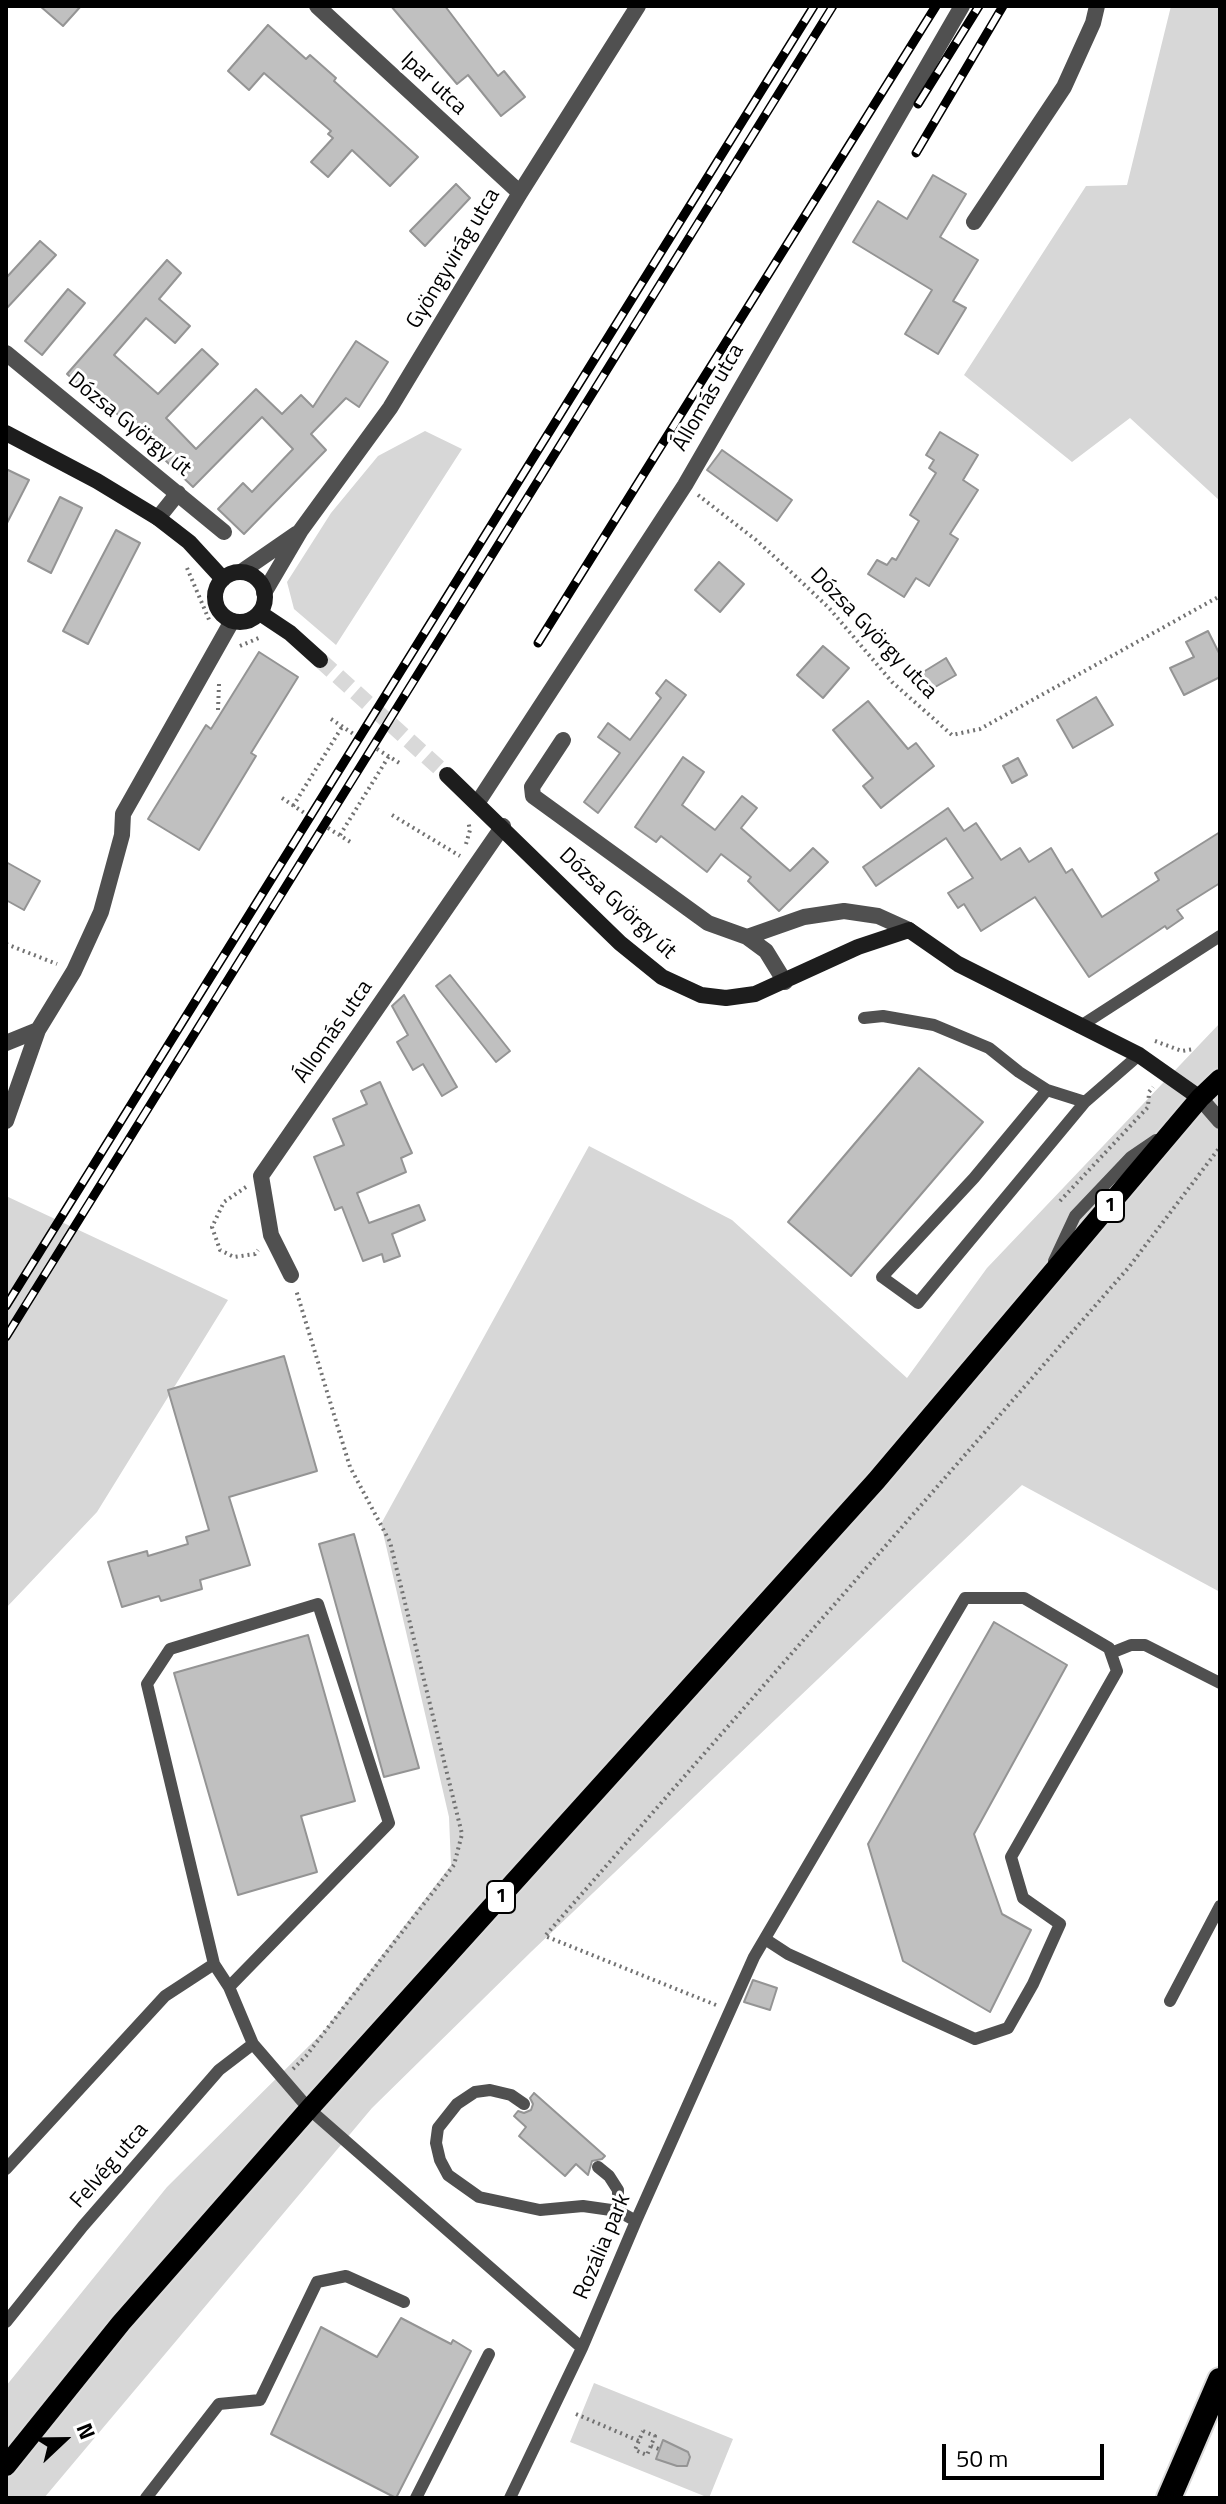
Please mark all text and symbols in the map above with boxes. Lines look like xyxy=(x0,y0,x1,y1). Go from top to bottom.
street label: Ipar utca xyxy=(395,47,471,121)
street label: Gyöngyvirág utca xyxy=(402,184,506,334)
street label: Állomás utca xyxy=(668,340,750,456)
street label: Dózsa György út xyxy=(62,367,196,483)
street label: Dózsa György utca xyxy=(804,563,942,705)
street label: Dózsa György út xyxy=(553,843,681,965)
street label: Állomás utca xyxy=(289,976,379,1088)
road number: 1 xyxy=(1096,1190,1124,1222)
road number: 1 xyxy=(487,1881,515,1913)
street label: Felvég utca xyxy=(66,2118,154,2214)
street label: Rozália park xyxy=(569,2190,637,2304)
north arrow xyxy=(24,2400,104,2480)
text: N xyxy=(68,2418,105,2444)
scale bar xyxy=(946,2428,1108,2478)
text: 50 m xyxy=(956,2440,1008,2476)

